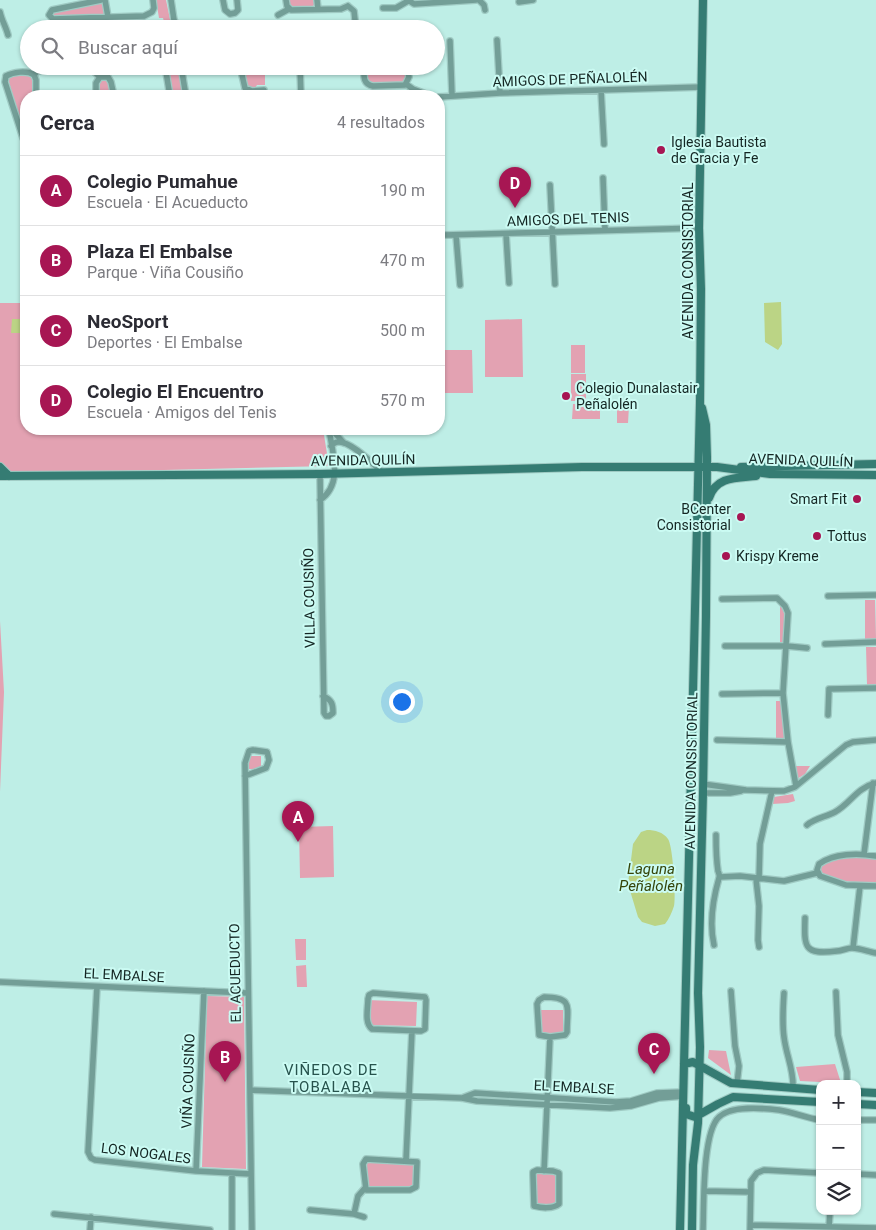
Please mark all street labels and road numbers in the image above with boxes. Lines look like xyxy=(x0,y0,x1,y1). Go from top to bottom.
street label: AMIGOS DE PEÑALOLÉN xyxy=(492,67,648,90)
street label: AVENIDA CONSISTORIAL xyxy=(680,182,696,340)
street label: AMIGOS DEL TENIS xyxy=(507,209,629,229)
street label: AVENIDA QUILÍN xyxy=(748,449,854,470)
street label: AVENIDA QUILÍN xyxy=(310,450,415,469)
street label: VILLA COUSIÑO xyxy=(299,548,318,648)
street label: AVENIDA CONSISTORIAL xyxy=(682,692,700,850)
street label: EL ACUEDUCTO xyxy=(226,923,244,1023)
street label: EL EMBALSE xyxy=(83,965,165,985)
street label: VIÑA COUSIÑO xyxy=(177,1033,198,1129)
street label: EL EMBALSE xyxy=(533,1077,615,1097)
street label: LOS NOGALES xyxy=(100,1140,192,1166)

